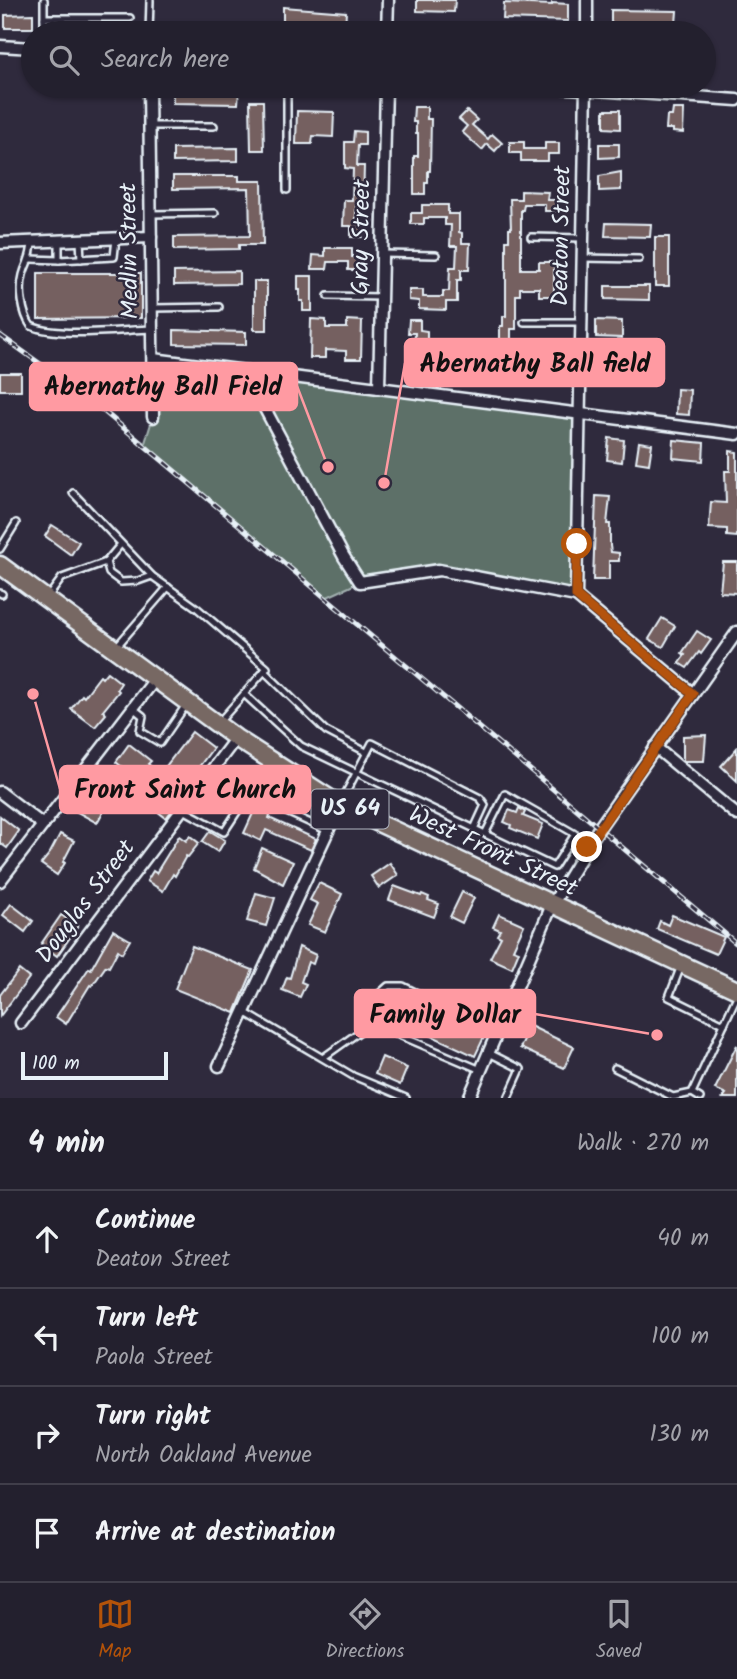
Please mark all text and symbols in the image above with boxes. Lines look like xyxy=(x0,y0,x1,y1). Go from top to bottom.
search box xyxy=(21,21,716,98)
text: Search here xyxy=(101,39,229,81)
icon: search xyxy=(45,41,83,79)
street label: Deaton Street xyxy=(541,164,583,307)
street label: Gray Street xyxy=(341,178,383,295)
street label: Medlin Street xyxy=(109,182,151,320)
callout: Abernathy Ball field xyxy=(405,339,664,386)
text: Abernathy Ball field xyxy=(419,344,652,386)
callout: Abernathy Ball Field xyxy=(30,363,297,410)
text: Abernathy Ball Field xyxy=(44,367,283,409)
route start xyxy=(561,528,592,559)
callout: Front Saint Church xyxy=(60,766,310,813)
text: Front Saint Church xyxy=(74,770,296,812)
road number: US 64 xyxy=(312,790,388,828)
street label: West Front Street xyxy=(402,796,585,909)
street label: Douglas Street xyxy=(26,831,146,972)
route end xyxy=(571,831,602,862)
callout: Family Dollar xyxy=(355,990,535,1037)
text: Family Dollar xyxy=(369,995,522,1037)
scale bar xyxy=(21,1049,168,1081)
text: 100 m xyxy=(32,1049,80,1079)
text: 4 min xyxy=(28,1120,105,1168)
text: Walk · 270 m xyxy=(577,1126,709,1162)
text: Continue xyxy=(95,1200,196,1242)
icon: ahead xyxy=(28,1220,66,1258)
text: 40 m xyxy=(657,1221,709,1257)
text: Deaton Street xyxy=(95,1242,230,1278)
text: Turn left xyxy=(95,1298,198,1340)
icon: left xyxy=(28,1318,66,1356)
text: 100 m xyxy=(651,1319,709,1355)
text: Paola Street xyxy=(95,1340,213,1376)
text: Turn right xyxy=(95,1396,211,1438)
icon: right xyxy=(28,1416,66,1454)
text: 130 m xyxy=(650,1417,709,1453)
text: North Oakland Avenue xyxy=(95,1438,312,1474)
text: Arrive at destination xyxy=(95,1512,335,1554)
icon: arrive xyxy=(28,1514,66,1552)
tab: Map xyxy=(96,1595,134,1667)
tab: Directions xyxy=(326,1595,404,1667)
tab: Saved xyxy=(596,1595,641,1667)

